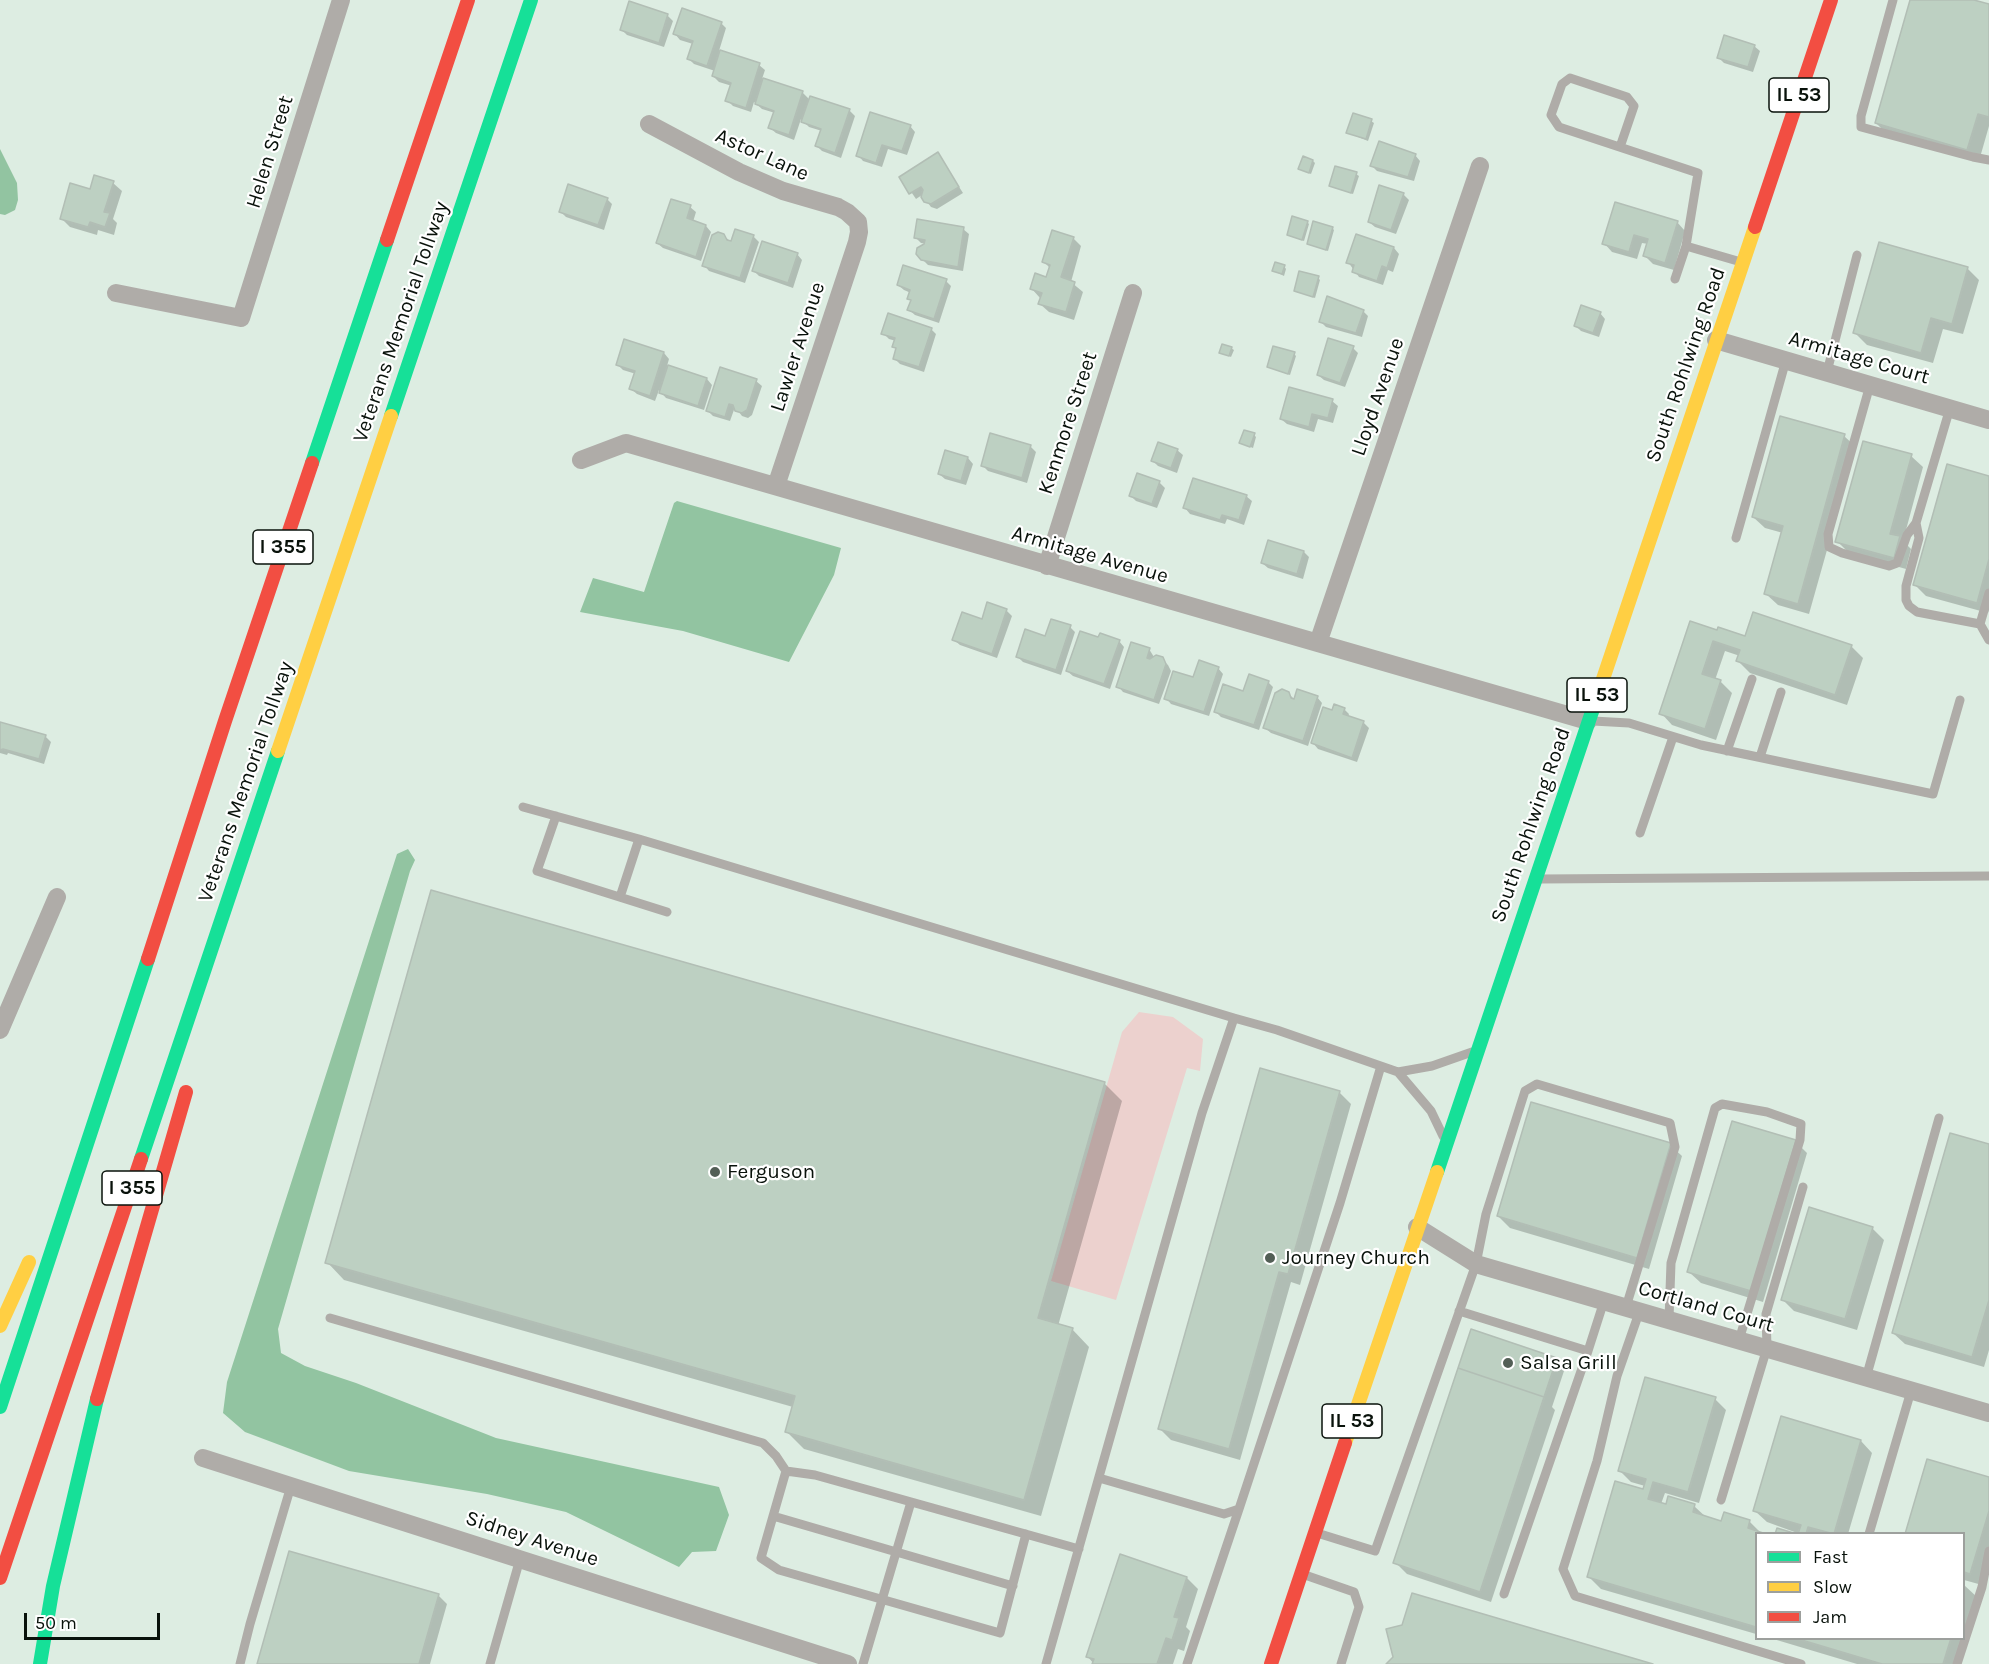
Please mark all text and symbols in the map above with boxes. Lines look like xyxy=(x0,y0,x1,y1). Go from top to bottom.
road number: IL 53 xyxy=(1769,78,1829,112)
street label: Helen Street xyxy=(241,92,299,212)
street label: Astor Lane xyxy=(711,123,813,187)
street label: Veterans Memorial Tollway xyxy=(348,198,454,446)
street label: South Rohlwing Road xyxy=(1641,264,1731,466)
street label: Lawler Avenue xyxy=(765,279,831,415)
street label: Armitage Court xyxy=(1786,326,1932,390)
street label: Lloyd Avenue xyxy=(1346,335,1410,459)
street label: Kenmore Street xyxy=(1033,349,1103,497)
street label: Armitage Avenue xyxy=(1009,521,1171,589)
road number: I 355 xyxy=(253,530,313,564)
street label: Veterans Memorial Tollway xyxy=(193,658,299,906)
road number: IL 53 xyxy=(1567,678,1627,712)
street label: South Rohlwing Road xyxy=(1486,724,1576,926)
place label: Ferguson xyxy=(727,1159,815,1185)
marker: Ferguson xyxy=(708,1165,722,1179)
road number: I 355 xyxy=(102,1171,162,1205)
place label: Journey Church xyxy=(1282,1245,1430,1271)
marker: Journey Church xyxy=(1263,1251,1277,1265)
street label: Cortland Court xyxy=(1635,1276,1777,1338)
place label: Salsa Grill xyxy=(1520,1350,1617,1376)
marker: Salsa Grill xyxy=(1501,1356,1515,1370)
road number: IL 53 xyxy=(1322,1404,1382,1438)
street label: Sidney Avenue xyxy=(462,1506,602,1572)
legend xyxy=(1755,1532,1965,1640)
text: Fast xyxy=(1813,1546,1848,1568)
text: Slow xyxy=(1813,1576,1852,1598)
scale bar xyxy=(27,1601,164,1639)
text: Jam xyxy=(1813,1606,1847,1628)
text: 50 m xyxy=(35,1612,77,1634)

